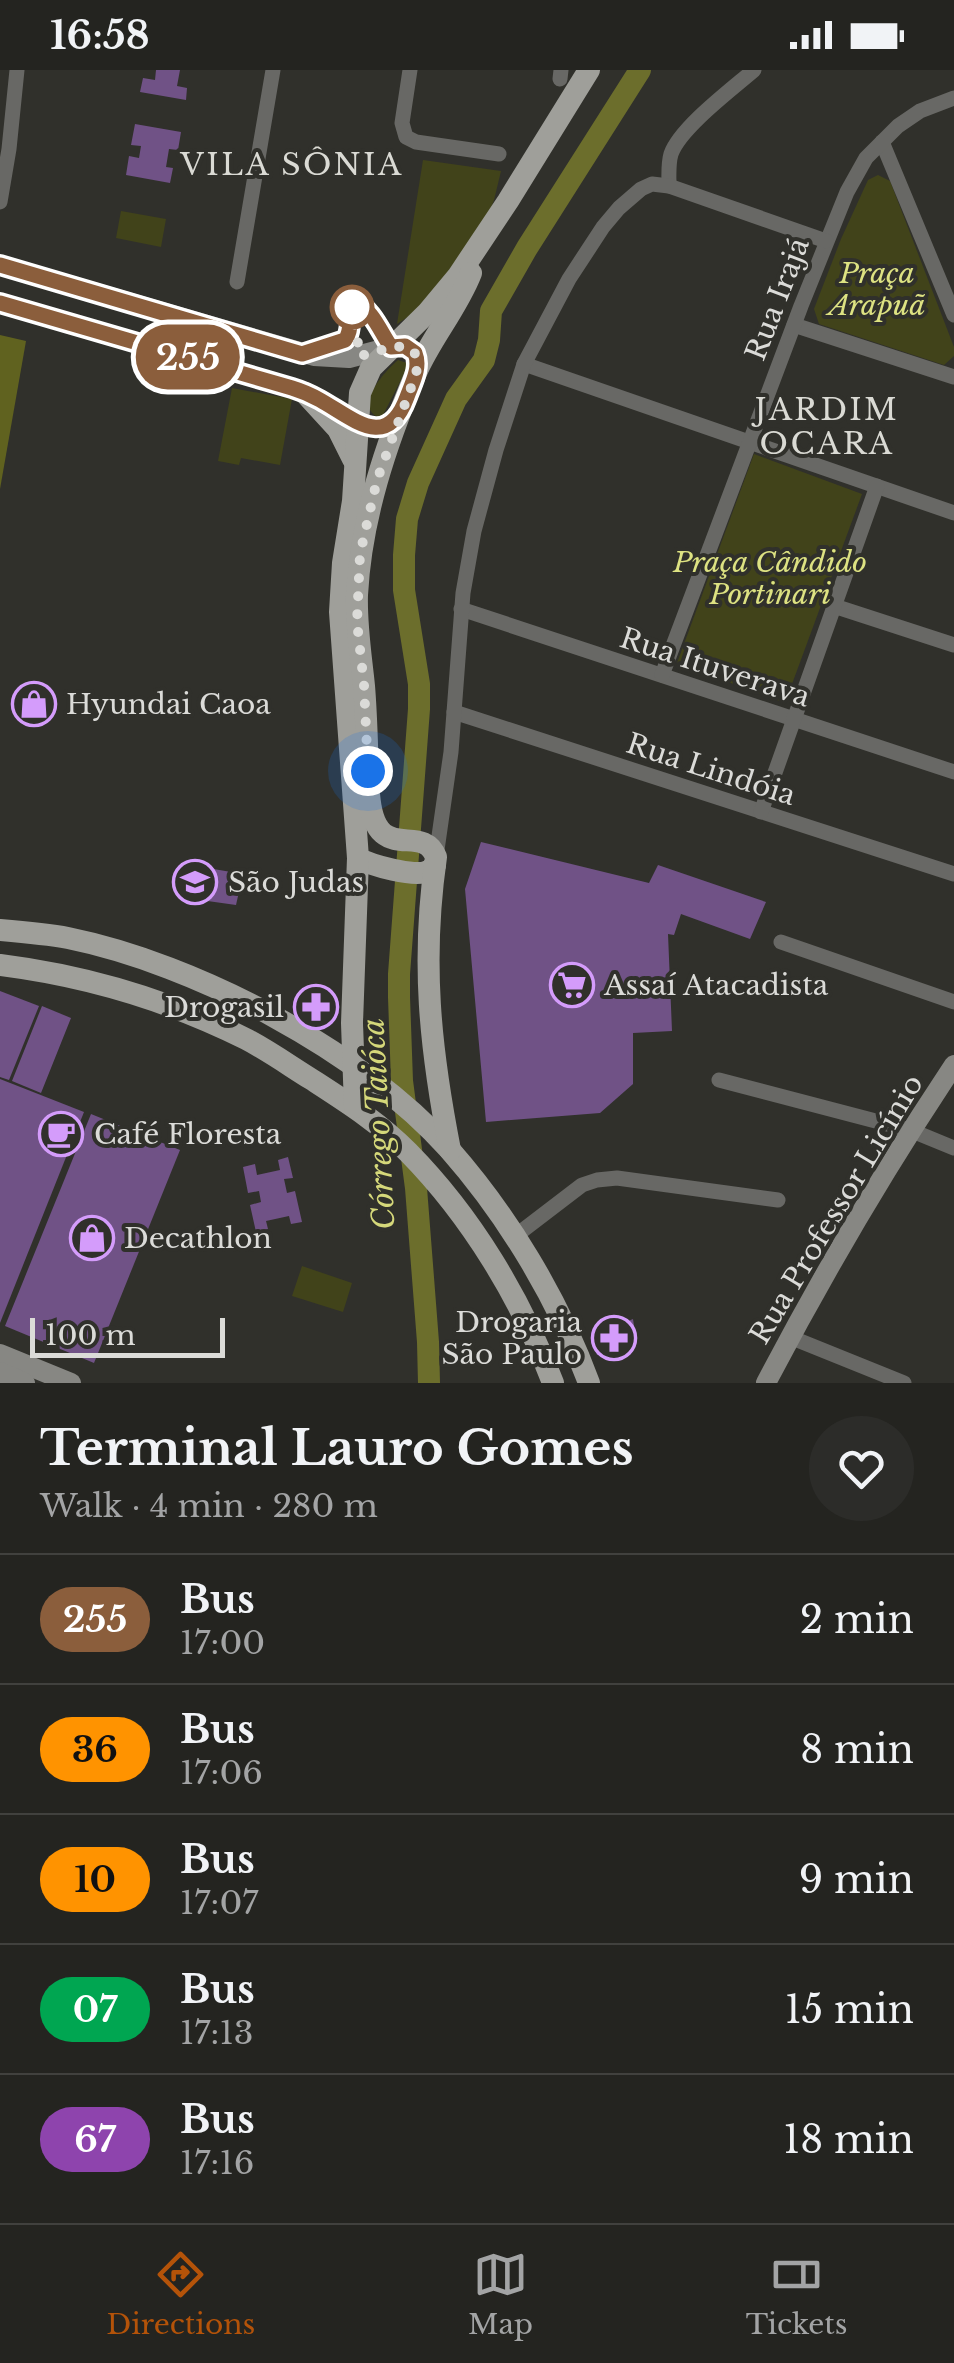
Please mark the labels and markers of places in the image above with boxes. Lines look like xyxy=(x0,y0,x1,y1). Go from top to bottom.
unlabelled marker xyxy=(331,286,373,328)
shop icon: Hyundai Caoa xyxy=(11,681,57,727)
place label: Hyundai Caoa xyxy=(66,687,271,722)
school or university icon: São Judas xyxy=(172,859,218,905)
place label: São Judas xyxy=(228,865,364,900)
supermarket icon: Assaí Atacadista xyxy=(549,962,595,1008)
place label: Assaí Atacadista xyxy=(603,968,829,1003)
pharmacy icon: Drogasil xyxy=(293,984,339,1030)
place label: Drogasil xyxy=(164,990,284,1025)
cafe icon: Café Floresta xyxy=(38,1111,84,1157)
place label: Café Floresta xyxy=(94,1117,282,1152)
shop icon: Decathlon xyxy=(69,1215,115,1261)
place label: Decathlon xyxy=(124,1221,272,1256)
place label: Drogaria São Paulo xyxy=(441,1305,582,1372)
pharmacy icon: Drogaria São Paulo xyxy=(591,1315,637,1361)

